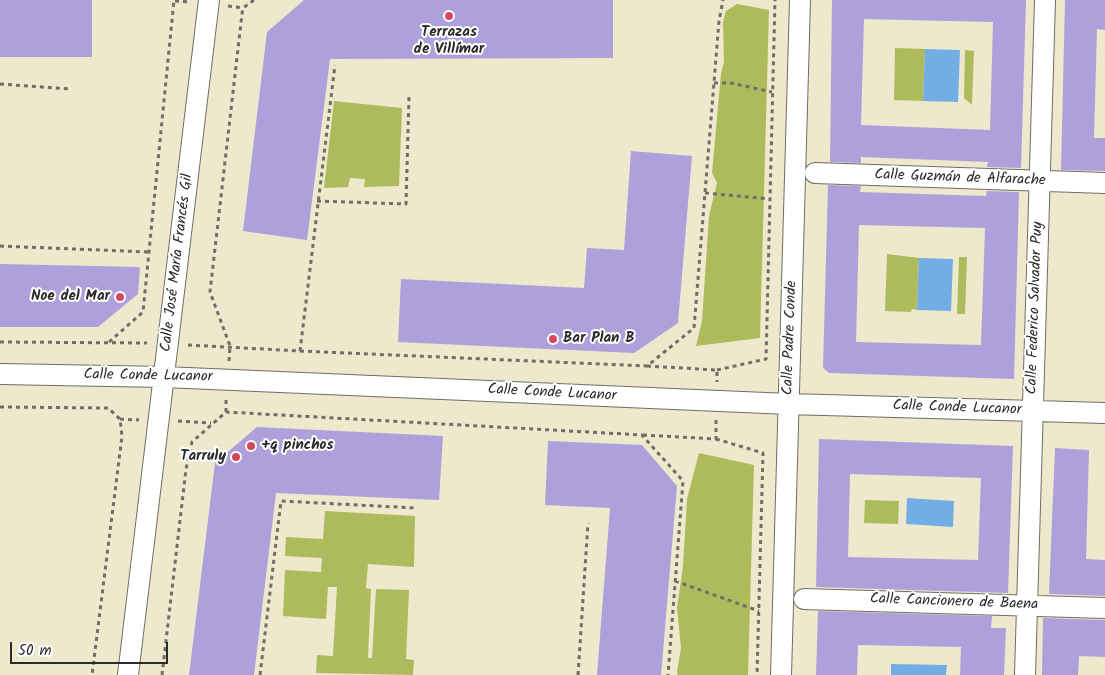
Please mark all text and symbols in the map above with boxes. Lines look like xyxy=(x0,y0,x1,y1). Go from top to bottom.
marker: Terrazas de Villímar xyxy=(443,10,455,22)
place label: Terrazas de Villímar xyxy=(414,24,484,59)
street label: Calle Guzmán de Alfarache xyxy=(874,167,1046,191)
street label: Calle José María Francés Gil xyxy=(158,173,198,353)
street label: Calle Federico Salvador Puy xyxy=(1024,221,1048,395)
street label: Calle Padre Conde xyxy=(780,280,802,396)
place label: Noe del Mar xyxy=(31,288,110,306)
marker: Noe del Mar xyxy=(114,291,126,303)
place label: Bar Plan B xyxy=(563,330,635,348)
marker: Bar Plan B xyxy=(547,333,559,345)
street label: Calle Conde Lucanor xyxy=(83,367,213,387)
street label: Calle Conde Lucanor xyxy=(487,382,617,406)
street label: Calle Conde Lucanor xyxy=(892,398,1022,420)
place label: +q pinchos xyxy=(261,437,333,455)
marker: +q pinchos xyxy=(245,440,257,452)
place label: Tarruly xyxy=(180,448,226,466)
marker: Tarruly xyxy=(230,451,242,463)
street label: Calle Cancionero de Baena xyxy=(870,591,1038,615)
scale bar xyxy=(12,632,170,664)
text: 50 m xyxy=(18,639,52,663)

